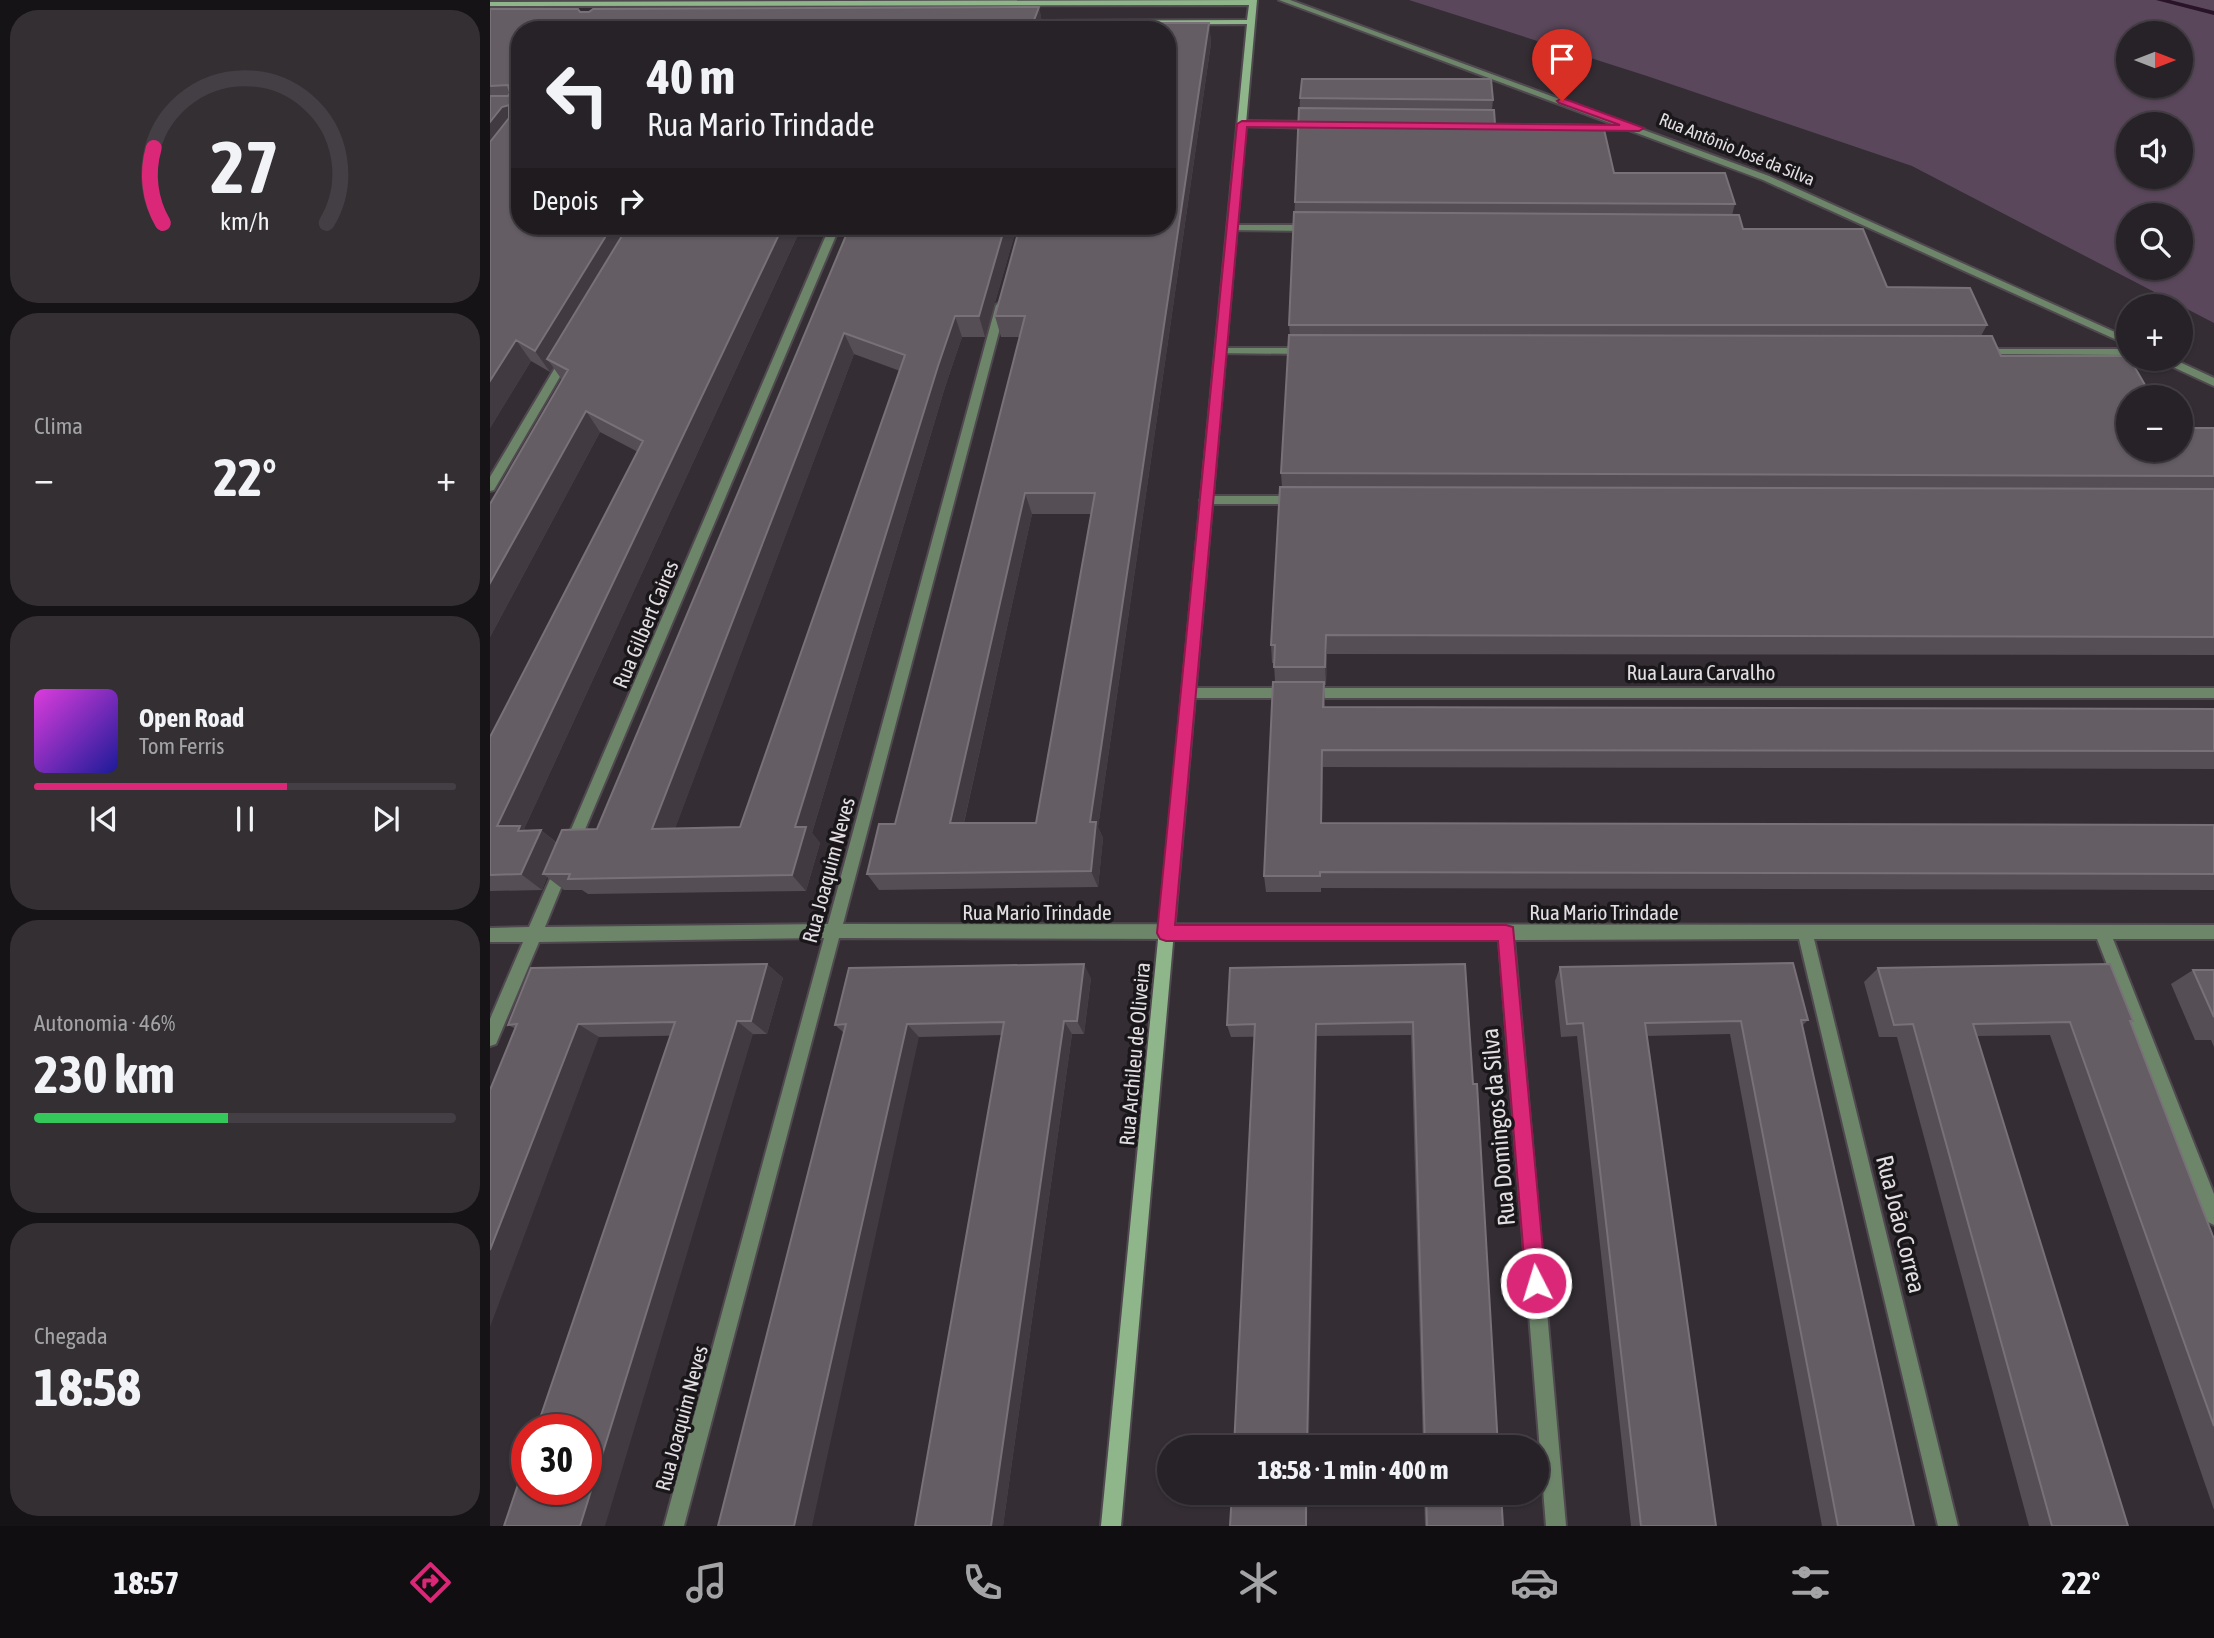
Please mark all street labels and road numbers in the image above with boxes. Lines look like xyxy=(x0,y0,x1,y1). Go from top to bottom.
street label: Rua Antônio José da Silva xyxy=(1656,108,1818,190)
street label: Rua Gilbert Caires xyxy=(607,557,683,691)
street label: Rua Laura Carvalho xyxy=(1627,660,1775,684)
street label: Rua Joaquim Neves xyxy=(797,795,859,945)
street label: Rua Mario Trindade xyxy=(962,900,1112,924)
street label: Rua Mario Trindade xyxy=(1529,900,1679,924)
street label: Rua Archileu de Oliveira xyxy=(1114,961,1154,1147)
street label: Rua Domingos da Silva xyxy=(1476,1027,1520,1227)
street label: Rua João Correa xyxy=(1871,1152,1931,1296)
street label: Rua Joaquim Neves xyxy=(650,1343,712,1493)

